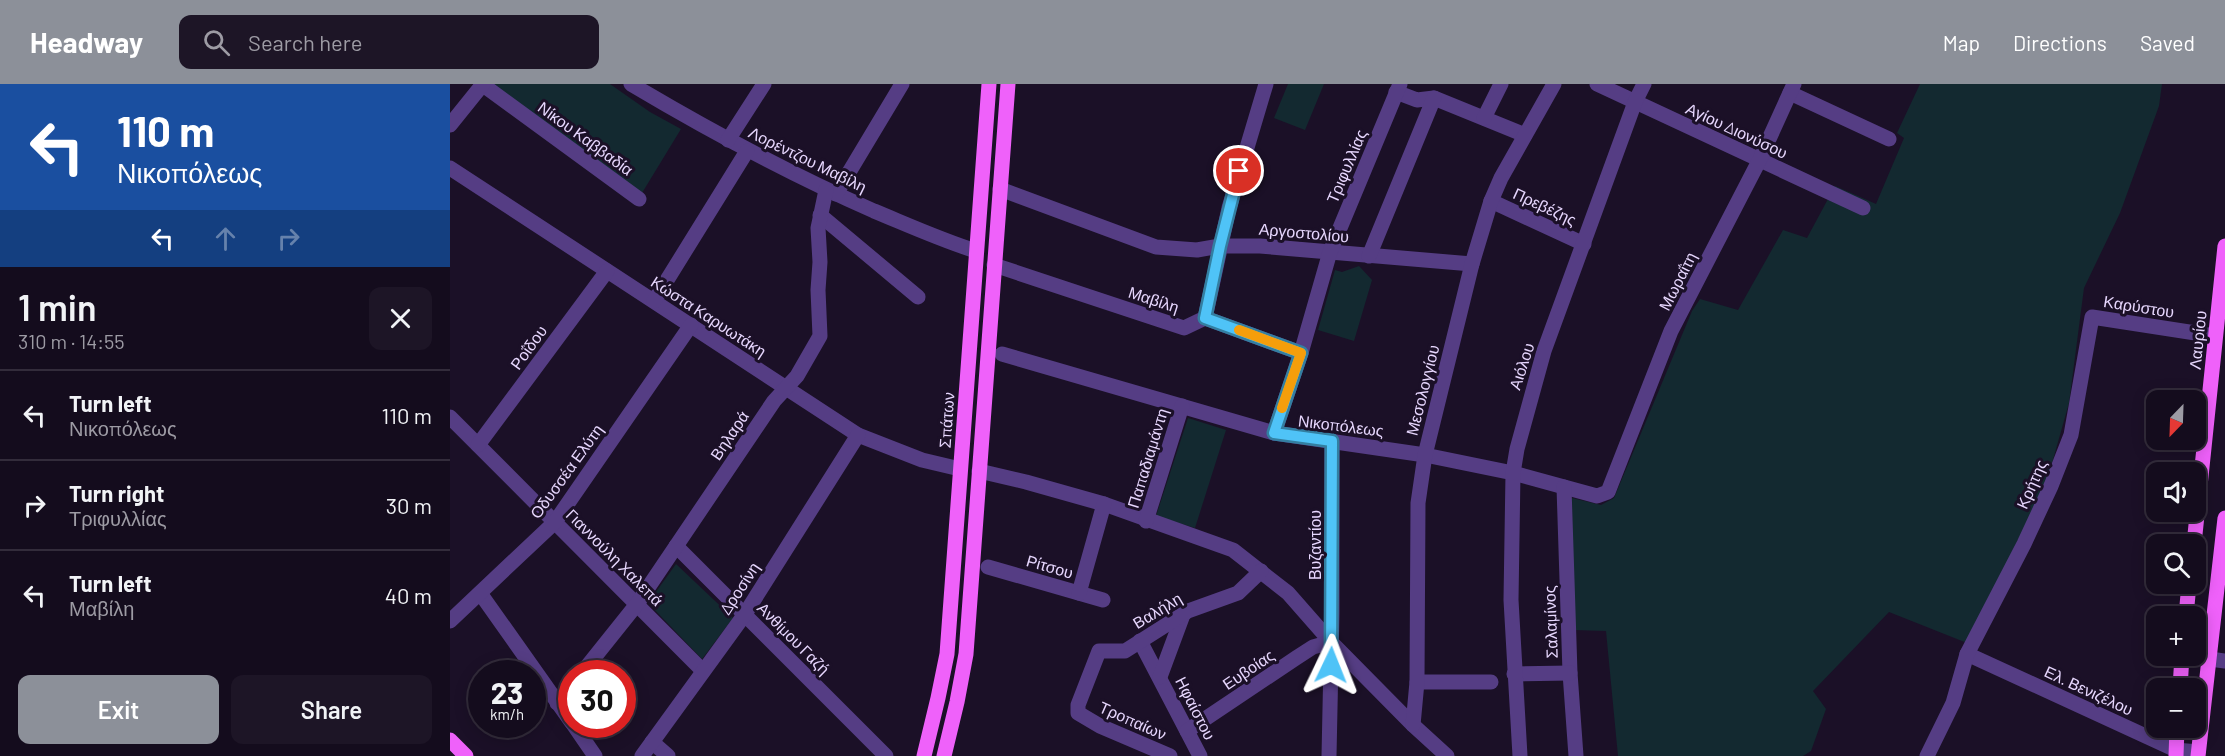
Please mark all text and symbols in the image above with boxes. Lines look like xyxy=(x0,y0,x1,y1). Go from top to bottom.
search box xyxy=(179,15,599,69)
text: Headway xyxy=(30,25,143,59)
icon: search xyxy=(200,26,233,59)
text: Search here xyxy=(248,29,362,55)
text: Map xyxy=(1943,30,1980,55)
text: Directions xyxy=(2013,30,2107,55)
text: Saved xyxy=(2140,30,2195,55)
street label: Νίκου Καββαδία xyxy=(535,97,637,179)
street label: Αγίου Διονύσου xyxy=(1683,98,1791,162)
text: 110 m xyxy=(117,105,214,155)
icon: left xyxy=(18,108,96,186)
street label: Λορέντζου Μαβίλη xyxy=(745,122,870,197)
street label: Τριφυλλίας xyxy=(1322,126,1370,206)
pin xyxy=(1213,145,1264,196)
icon: arrive xyxy=(1222,154,1255,187)
text: Νικοπόλεως xyxy=(117,156,262,188)
street label: Πρεβέζης xyxy=(1510,183,1580,230)
street label: Αργοστολίου xyxy=(1258,219,1350,245)
icon: left xyxy=(146,222,179,255)
icon: ahead xyxy=(209,222,242,255)
icon: right xyxy=(272,222,305,255)
street label: Μωραΐτη xyxy=(1654,249,1700,313)
street label: Κώστα Καρυωτάκη xyxy=(648,272,770,360)
street label: Μαβίλη xyxy=(1126,282,1182,316)
text: 1 min xyxy=(18,285,97,328)
button: close xyxy=(369,287,432,350)
street label: Καρύστου xyxy=(2102,291,2176,321)
street label: Λαυρίου xyxy=(2184,310,2210,370)
street label: Ροΐδου xyxy=(506,321,550,373)
text: 310 m · 14:55 xyxy=(18,329,125,353)
street label: Αιόλου xyxy=(1505,340,1537,392)
street label: Μεσολογγίου xyxy=(1402,343,1442,437)
text: Turn left xyxy=(69,390,152,416)
north arrow xyxy=(2146,390,2206,450)
map controls xyxy=(2146,390,2206,738)
street label: Σπάτων xyxy=(935,391,957,449)
icon: left xyxy=(18,399,51,432)
text: 110 m xyxy=(382,402,432,428)
street label: Παπαδιαμάντη xyxy=(1123,406,1171,510)
street label: Βηλαρά xyxy=(706,407,752,463)
street label: Νικοπόλεως xyxy=(1297,410,1385,440)
text: Νικοπόλεως xyxy=(69,416,177,440)
street label: Οδυσσέα Ελύτη xyxy=(525,420,607,522)
street label: Κρήτης xyxy=(2012,456,2050,511)
button: sound xyxy=(2146,462,2206,522)
text: Turn right xyxy=(69,480,164,506)
icon: right xyxy=(18,489,51,522)
text: 30 m xyxy=(386,492,432,518)
street label: Γιαννούλη Χαλεπά xyxy=(563,505,667,609)
text: Τριφυλλίας xyxy=(69,506,167,530)
street label: Βυζαντίου xyxy=(1305,510,1325,580)
button: search xyxy=(2146,534,2206,594)
street label: Ρίτσου xyxy=(1024,550,1076,582)
street label: Δροσίνη xyxy=(715,558,763,618)
text: Turn left xyxy=(69,570,152,596)
icon: left xyxy=(18,579,51,612)
text: 40 m xyxy=(385,582,432,608)
street label: Σαλαμίνος xyxy=(1539,585,1561,659)
street label: Βαλήλη xyxy=(1129,588,1185,632)
text: Μαβίλη xyxy=(69,596,134,620)
street label: Ανθίμου Γαζή xyxy=(753,598,834,679)
button: + xyxy=(2146,606,2206,666)
position arrow xyxy=(1299,633,1363,697)
street label: Ευβοίας xyxy=(1219,645,1278,693)
speed limit sign: 30 xyxy=(558,660,636,738)
street label: Ελ. Βενιζέλου xyxy=(2041,661,2136,720)
street label: Ηφαίστου xyxy=(1172,673,1220,743)
text: 23 xyxy=(491,674,523,710)
button: Exit xyxy=(18,675,219,744)
button: Share xyxy=(231,675,432,744)
button: − xyxy=(2146,678,2206,738)
street label: Τροπαίων xyxy=(1097,697,1169,743)
text: km/h xyxy=(490,705,524,723)

